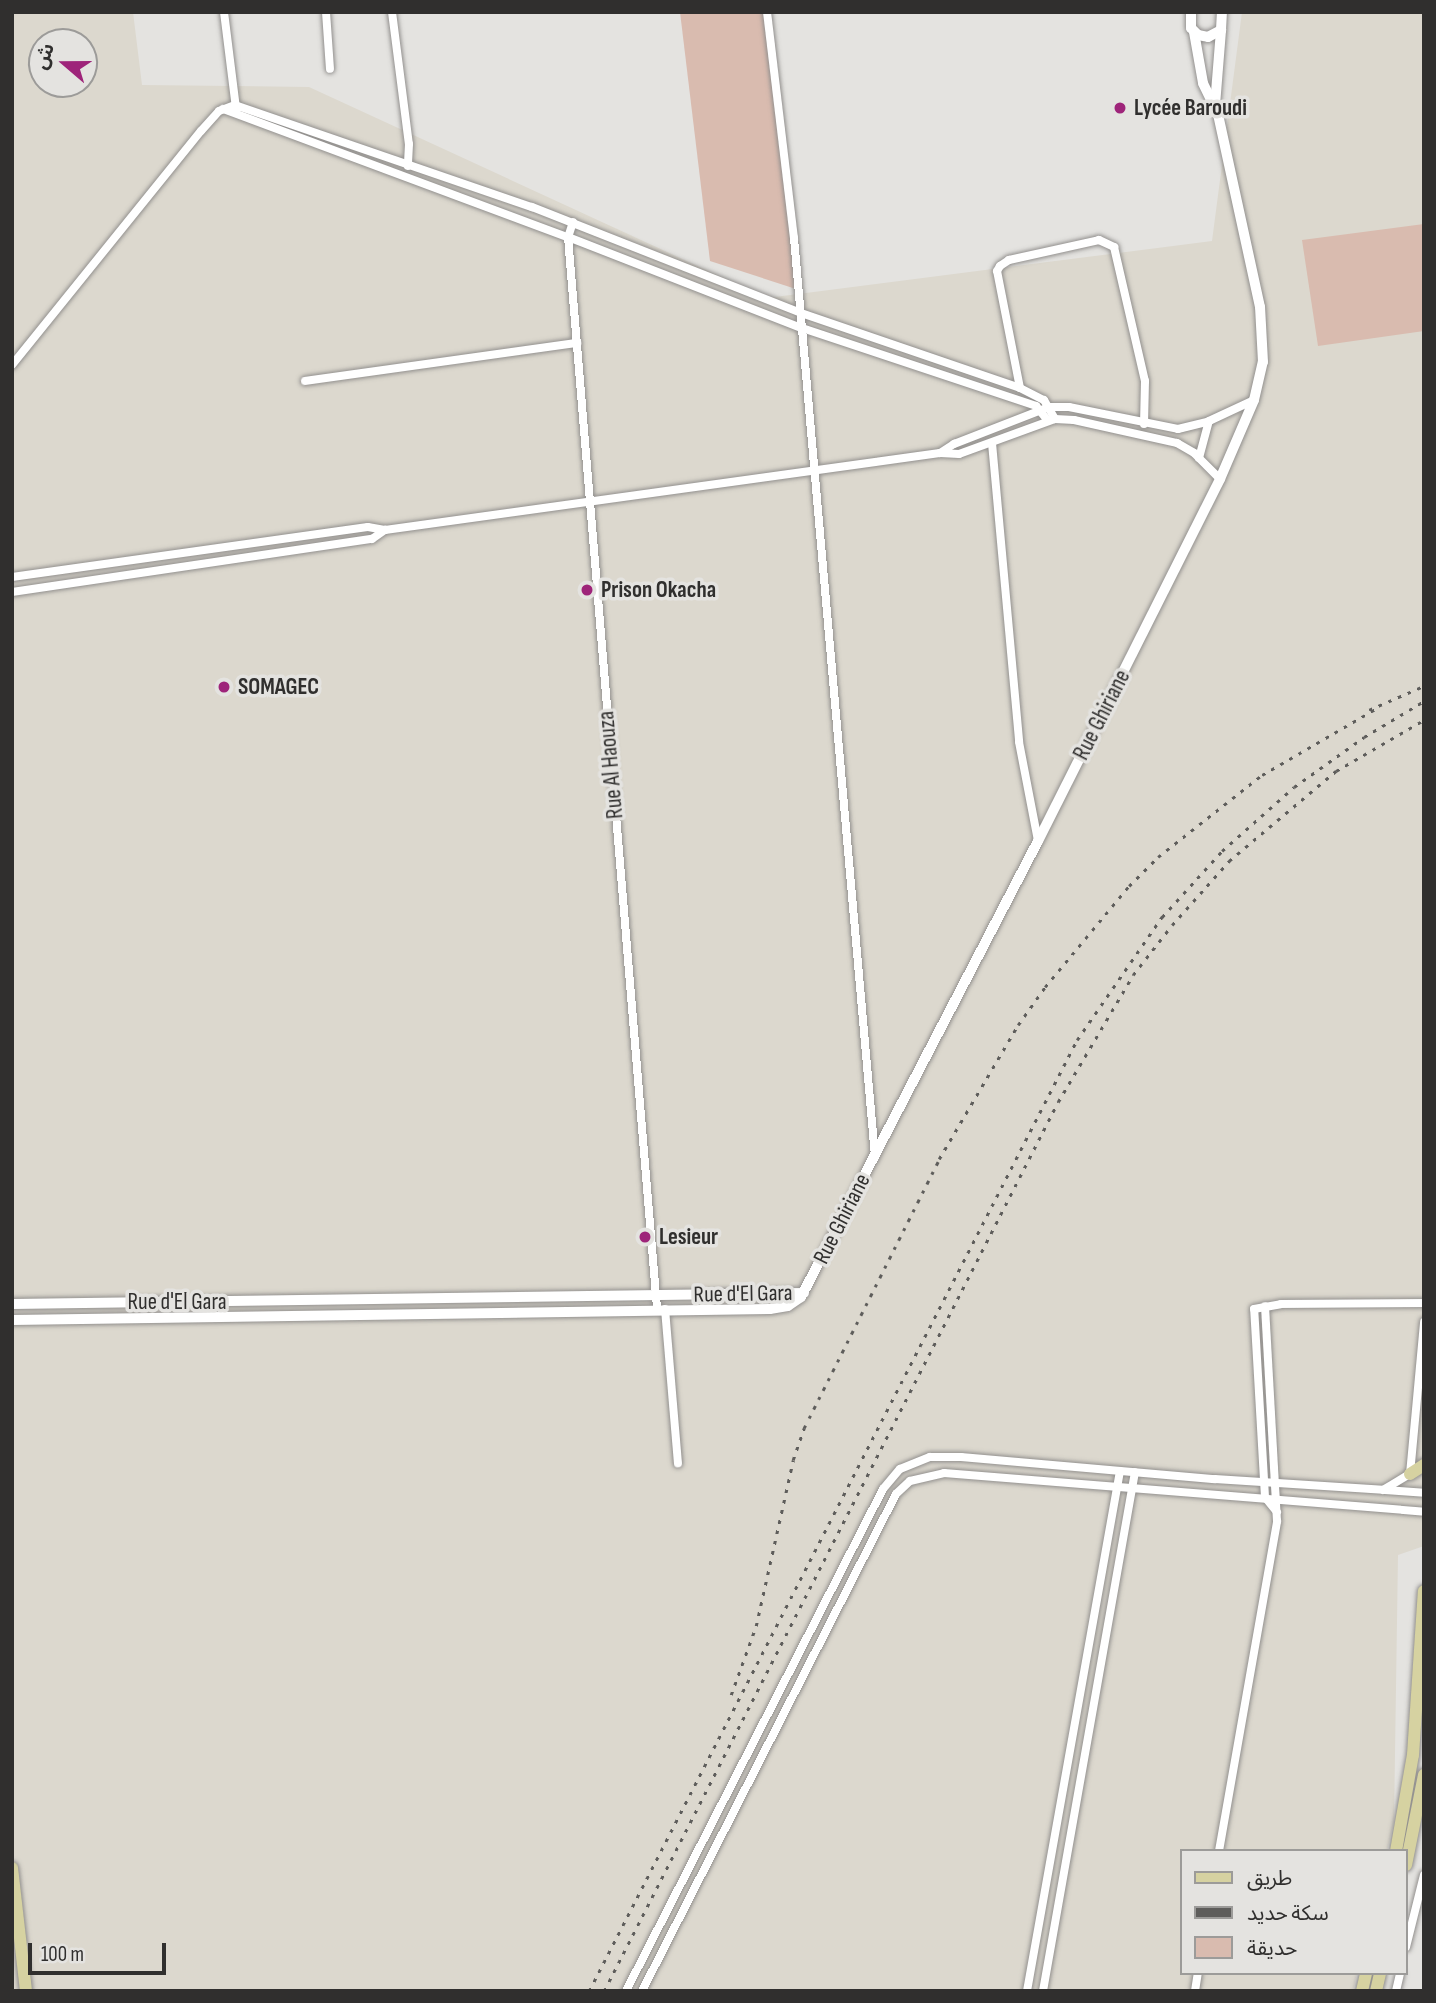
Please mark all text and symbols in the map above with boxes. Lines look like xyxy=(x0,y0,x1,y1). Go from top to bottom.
north arrow xyxy=(28,28,98,98)
text: ش xyxy=(29,40,60,72)
place label: Lycée Baroudi xyxy=(1134,94,1247,122)
marker: Lycée Baroudi xyxy=(1112,100,1128,116)
place label: Prison Okacha xyxy=(601,576,716,604)
marker: Prison Okacha xyxy=(579,582,595,598)
street label: Rue Ghiriane xyxy=(1068,665,1136,765)
place label: SOMAGEC xyxy=(238,673,319,701)
marker: SOMAGEC xyxy=(216,679,232,695)
street label: Rue Al Haouza xyxy=(593,710,629,820)
street label: Rue Ghiriane xyxy=(808,1169,876,1269)
place label: Lesieur xyxy=(659,1223,718,1251)
marker: Lesieur xyxy=(637,1229,653,1245)
street label: Rue d'El Gara xyxy=(693,1279,793,1309)
street label: Rue d'El Gara xyxy=(127,1288,227,1316)
legend xyxy=(1180,1849,1408,1975)
text: طريق xyxy=(1247,1866,1292,1891)
text: سكة حديد xyxy=(1247,1901,1329,1926)
scale bar xyxy=(32,1930,170,1974)
text: حديقة xyxy=(1247,1936,1297,1961)
text: 100 m xyxy=(41,1942,84,1967)

